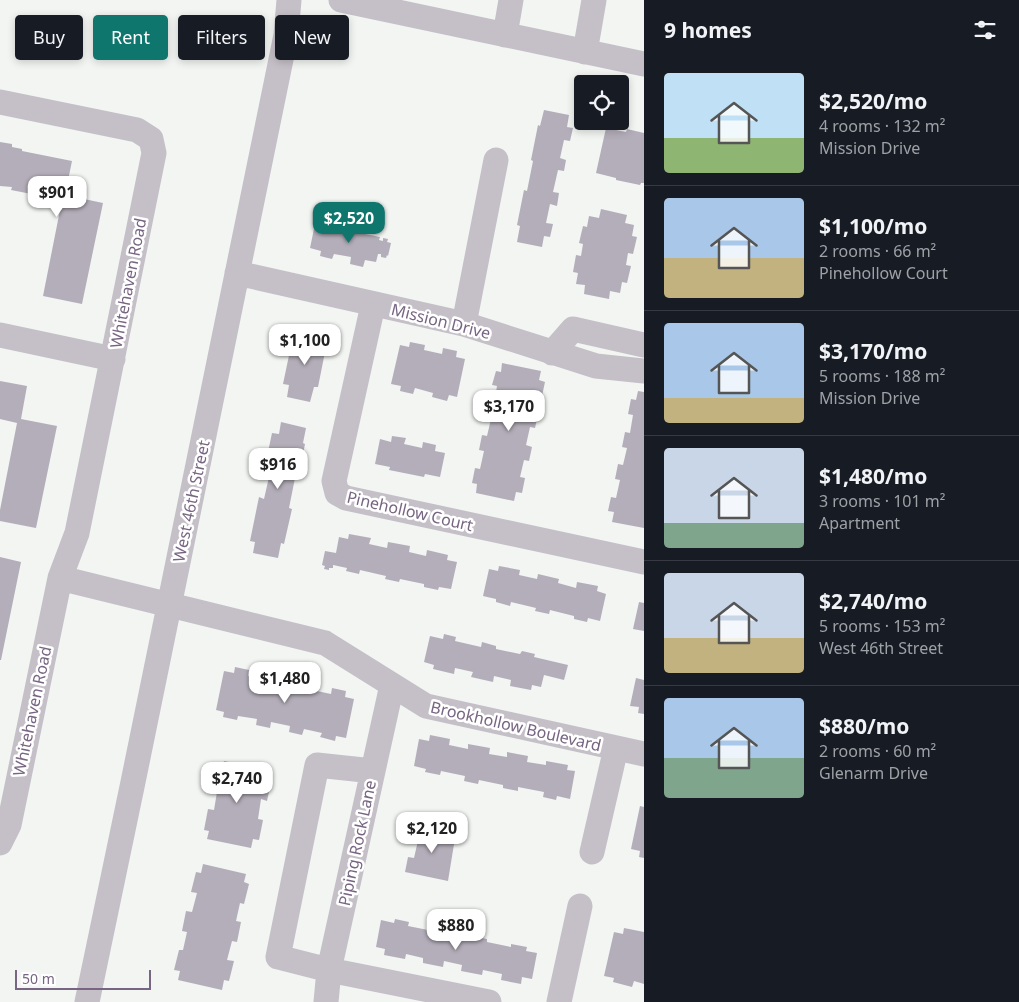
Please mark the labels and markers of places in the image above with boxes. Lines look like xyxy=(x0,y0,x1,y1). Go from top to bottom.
pin: $901 xyxy=(27,176,87,218)
pin: $2,520 xyxy=(308,202,390,244)
pin: $1,100 xyxy=(264,324,346,366)
pin: $3,170 xyxy=(468,390,550,432)
pin: $916 xyxy=(248,448,308,490)
pin: $1,480 xyxy=(244,662,326,704)
pin: $2,740 xyxy=(196,762,278,804)
pin: $2,120 xyxy=(391,812,473,854)
pin: $880 xyxy=(426,908,486,951)

